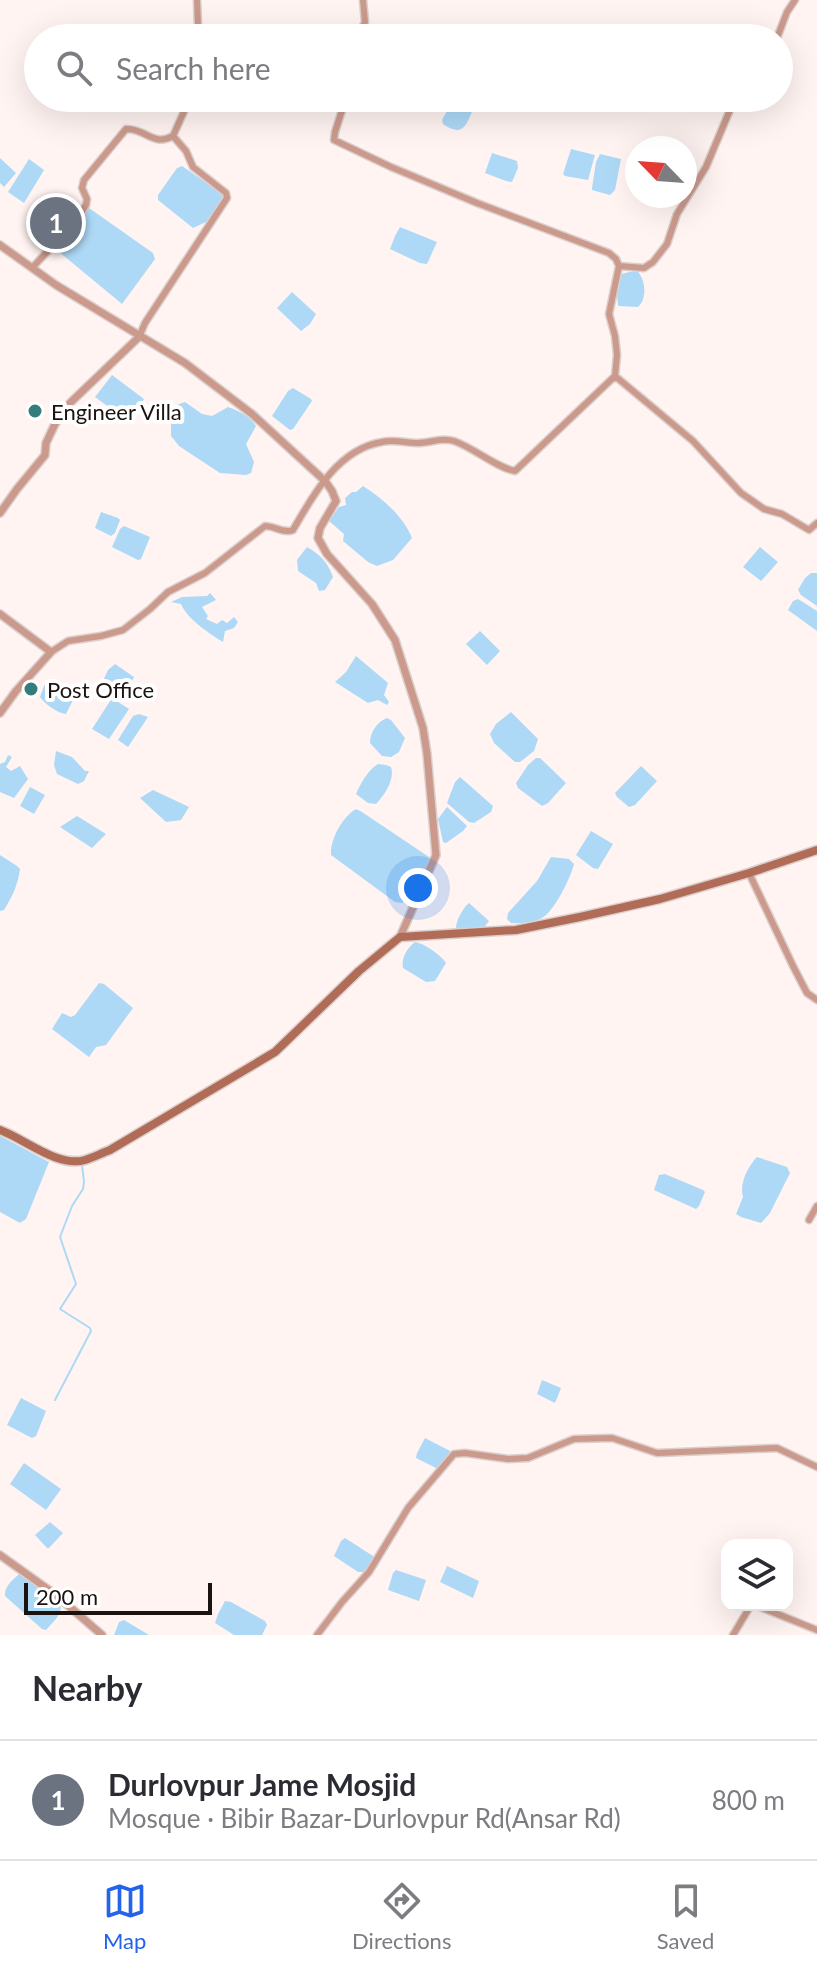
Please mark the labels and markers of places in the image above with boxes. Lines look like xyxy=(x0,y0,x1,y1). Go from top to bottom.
pin: 1 xyxy=(30,193,82,253)
place label: Engineer Villa xyxy=(51,398,182,425)
marker: Engineer Villa xyxy=(26,402,44,420)
place label: Post Office xyxy=(47,676,154,703)
marker: Post Office xyxy=(22,680,40,698)

